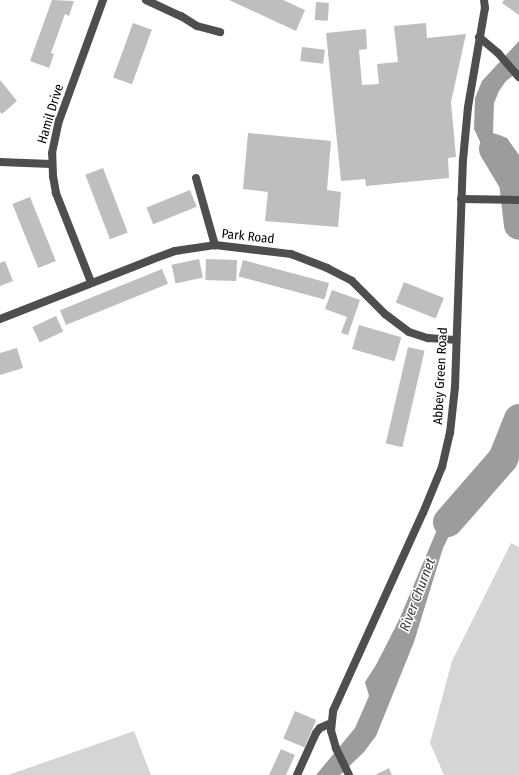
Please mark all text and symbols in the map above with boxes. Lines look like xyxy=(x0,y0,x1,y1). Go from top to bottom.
street label: Hamil Drive xyxy=(35,82,67,146)
street label: Park Road xyxy=(221,226,275,248)
street label: Abbey Green Road xyxy=(431,327,451,425)
water label: River Churnet xyxy=(396,556,440,634)

